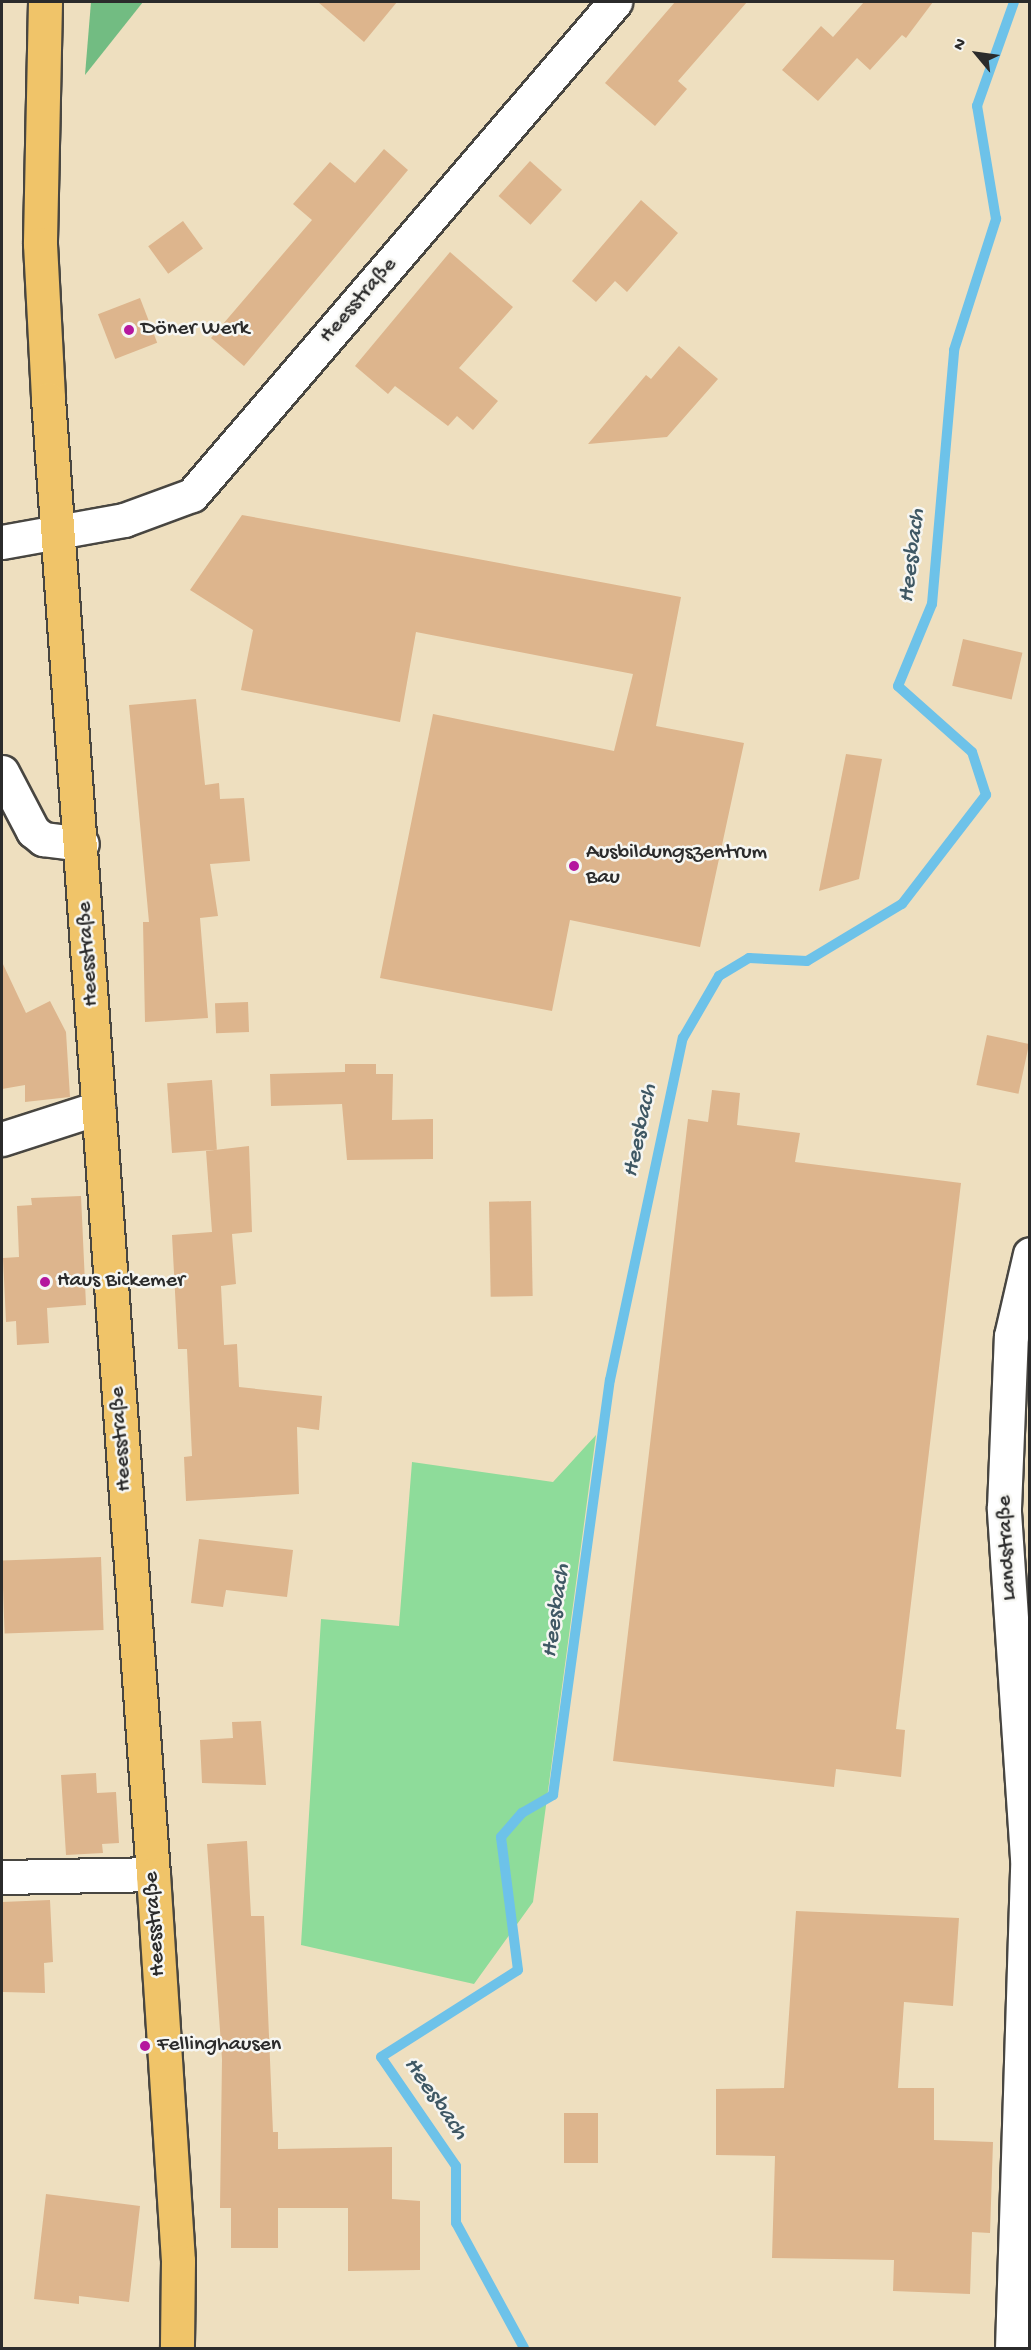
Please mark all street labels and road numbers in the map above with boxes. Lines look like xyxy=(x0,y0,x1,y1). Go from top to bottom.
street label: Heesstraße xyxy=(315,253,403,349)
street label: Heesstraße xyxy=(72,901,106,1007)
street label: Heesstraße xyxy=(105,1386,139,1492)
street label: Landstraße xyxy=(992,1495,1024,1601)
street label: Heesstraße xyxy=(139,1871,173,1977)

